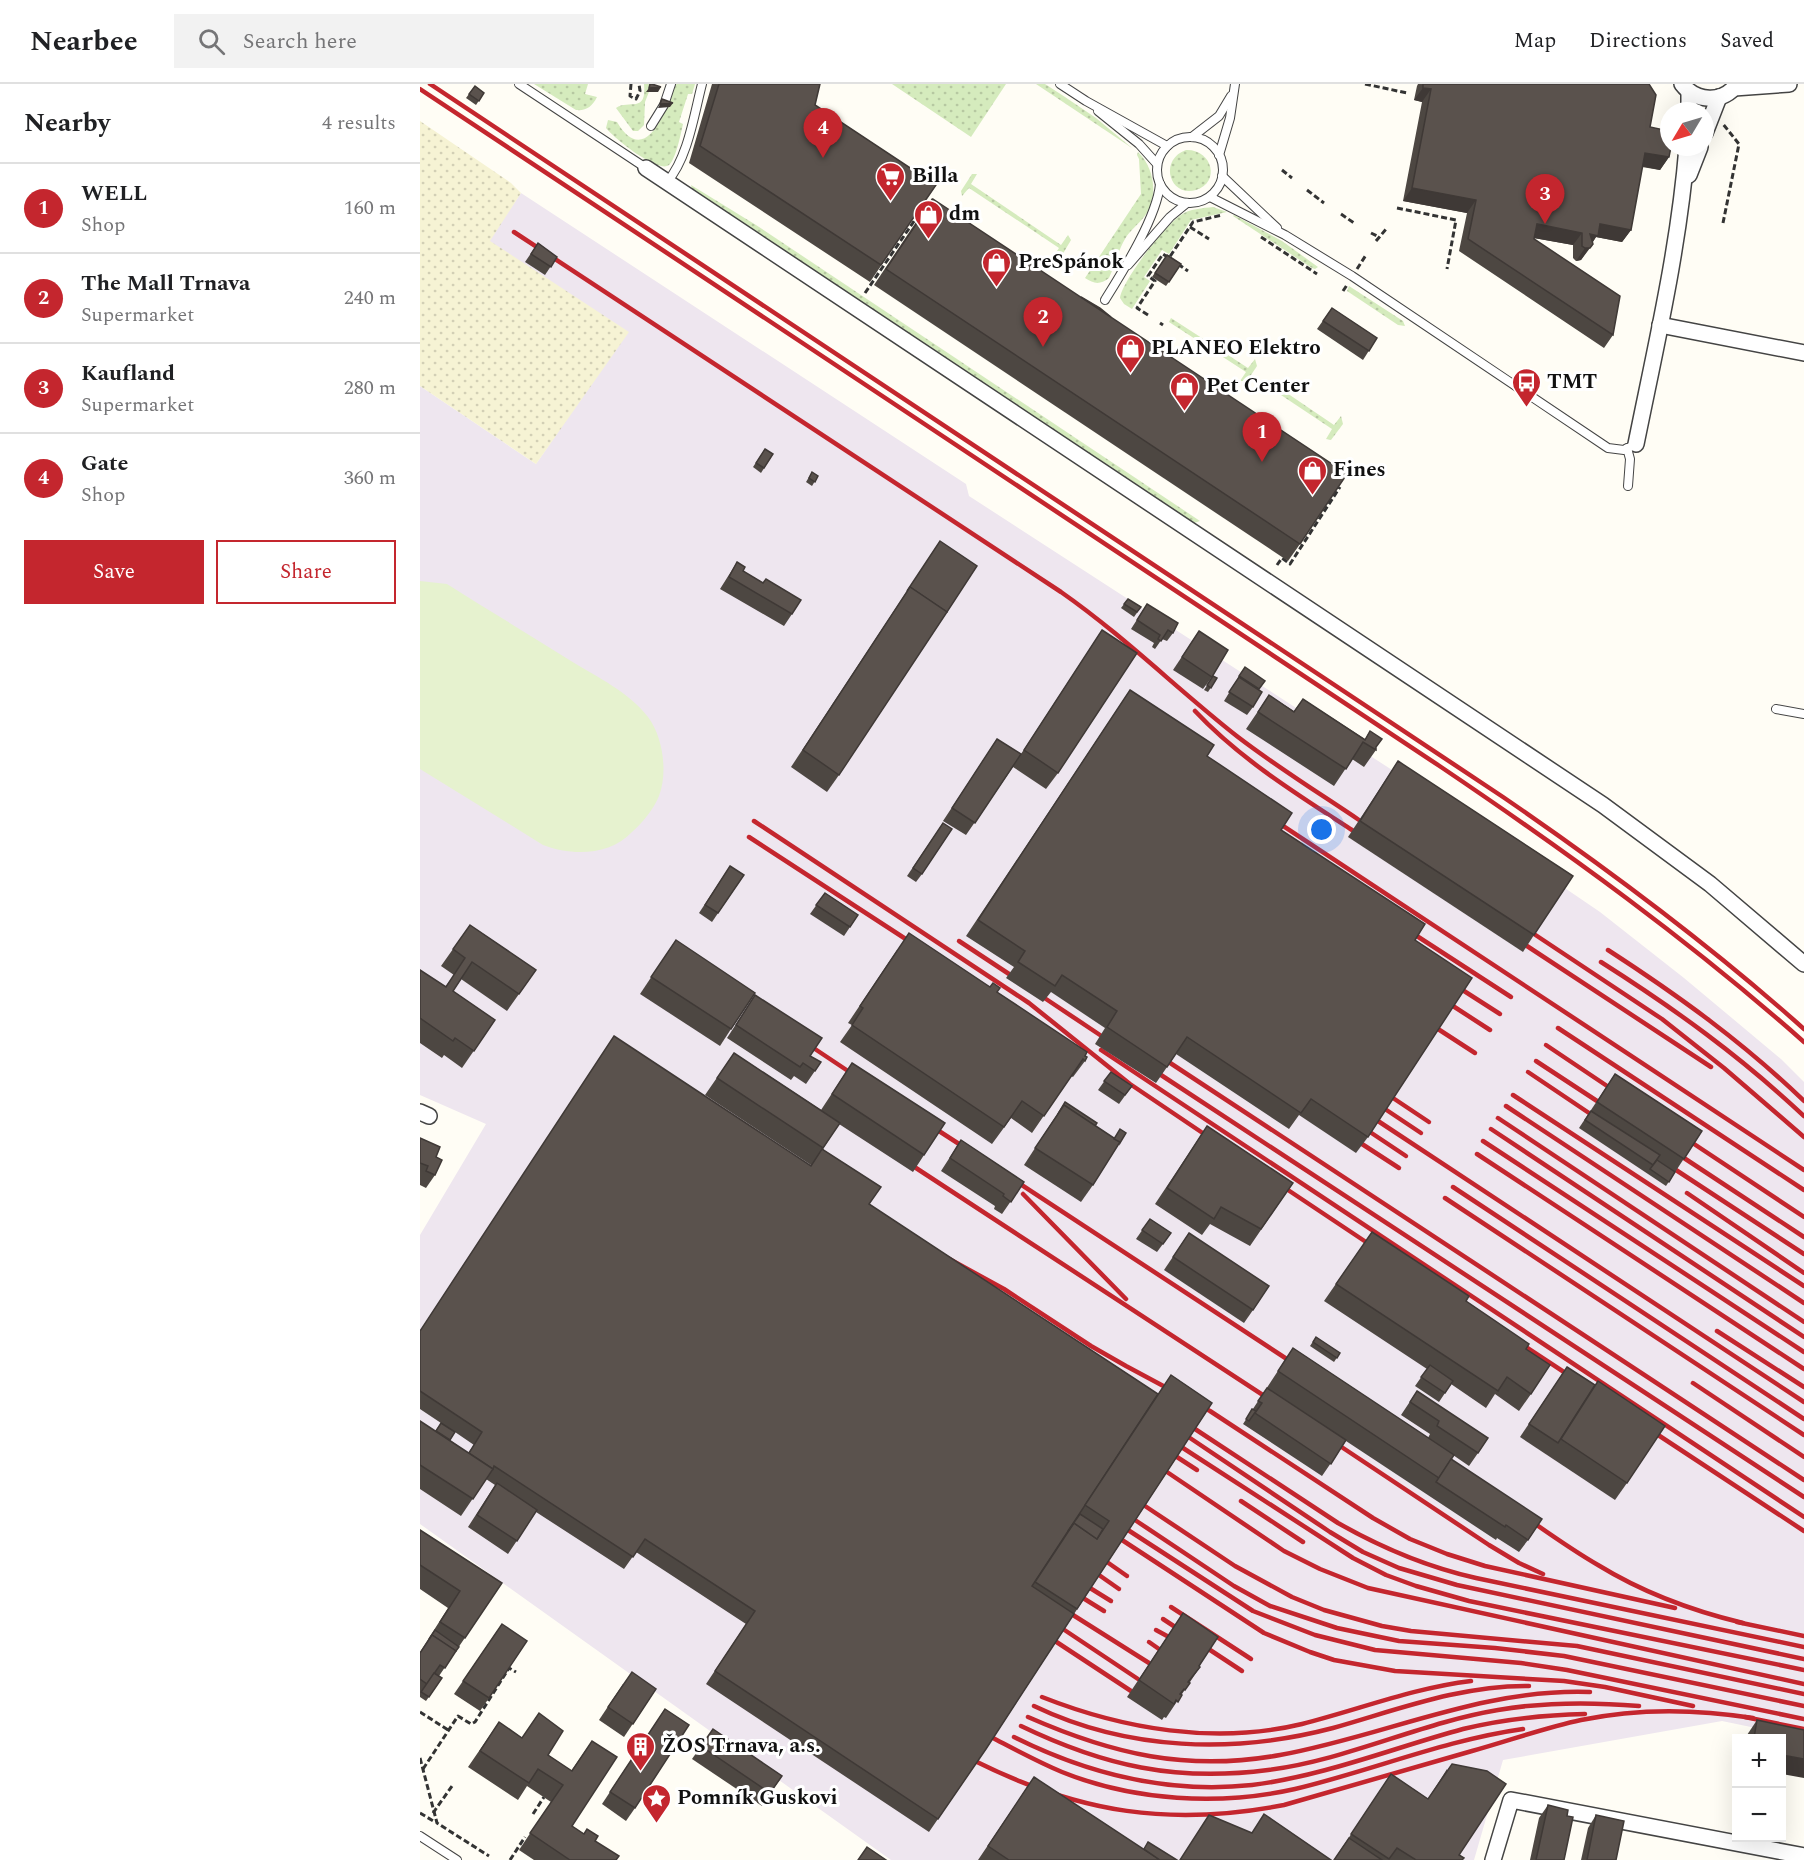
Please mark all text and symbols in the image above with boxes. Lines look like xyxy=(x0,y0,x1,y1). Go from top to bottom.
search box xyxy=(174,14,594,68)
text: Nearbee xyxy=(30,20,138,63)
icon: search xyxy=(195,25,228,58)
text: Search here xyxy=(243,25,357,58)
text: Map xyxy=(1514,25,1556,57)
text: Directions xyxy=(1589,25,1687,57)
text: Saved xyxy=(1720,25,1774,57)
north arrow xyxy=(1660,102,1714,156)
text: Nearby xyxy=(24,103,110,143)
text: 4 results xyxy=(322,108,396,138)
pin: 4 xyxy=(804,109,842,158)
supermarket icon: Billa xyxy=(875,160,907,202)
place label: Billa xyxy=(912,160,959,192)
pin: 3 xyxy=(1526,174,1564,224)
text: WELL xyxy=(81,177,147,210)
text: 1 xyxy=(38,193,49,223)
text: 160 m xyxy=(344,193,396,223)
shop icon: dm xyxy=(912,198,944,240)
place label: dm xyxy=(949,198,980,230)
text: Shop xyxy=(81,210,125,240)
shop icon: PreSpánok xyxy=(981,246,1013,288)
place label: PreSpánok xyxy=(1018,246,1124,278)
text: The Mall Trnava xyxy=(81,267,250,300)
text: 2 xyxy=(38,283,49,313)
text: 240 m xyxy=(344,283,396,313)
pin: 2 xyxy=(1024,298,1062,347)
text: Supermarket xyxy=(81,300,194,330)
shop icon: PLANEO Elektro xyxy=(1114,332,1146,374)
place label: PLANEO Elektro xyxy=(1151,332,1321,364)
text: Kaufland xyxy=(81,357,175,390)
bus stop icon: TMT xyxy=(1510,366,1542,408)
place label: TMT xyxy=(1547,366,1597,398)
shop icon: Pet Center xyxy=(1169,370,1201,412)
place label: Pet Center xyxy=(1206,370,1310,402)
text: 3 xyxy=(38,373,49,403)
text: 280 m xyxy=(344,373,396,403)
text: Supermarket xyxy=(81,390,194,420)
pin: 1 xyxy=(1242,412,1282,462)
text: Gate xyxy=(81,447,128,480)
shop icon: Fines xyxy=(1296,454,1328,496)
place label: Fines xyxy=(1333,454,1386,486)
text: 4 xyxy=(38,463,49,493)
text: 360 m xyxy=(344,463,396,493)
text: Shop xyxy=(81,480,125,510)
button: Save xyxy=(24,540,204,604)
button: Share xyxy=(216,540,396,604)
your location xyxy=(1307,815,1336,844)
building icon: ŽOS Trnava, a.s. xyxy=(625,1730,657,1772)
place label: ŽOS Trnava, a.s. xyxy=(662,1730,821,1762)
map controls xyxy=(1732,1734,1786,1842)
button: + xyxy=(1732,1734,1786,1788)
place icon: Pomník Guskovi xyxy=(640,1782,672,1824)
place label: Pomník Guskovi xyxy=(677,1782,838,1814)
button: − xyxy=(1732,1788,1786,1842)

